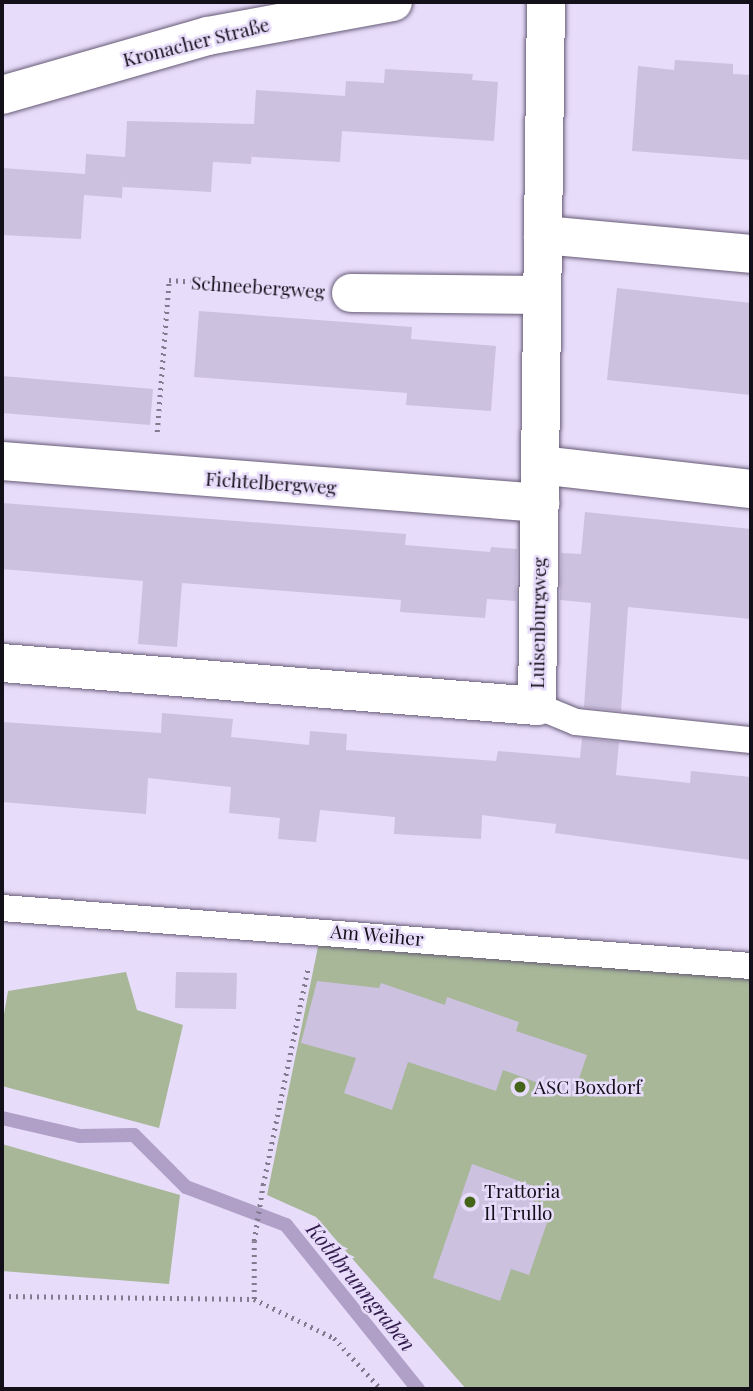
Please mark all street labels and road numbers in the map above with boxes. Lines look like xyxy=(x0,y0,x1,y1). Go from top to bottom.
street label: Kronacher Straße xyxy=(120,13,272,71)
street label: Schneebergweg xyxy=(190,271,326,303)
street label: Fichtelbergweg xyxy=(205,467,337,499)
street label: Luisenburgweg xyxy=(525,557,551,689)
street label: Am Weiher xyxy=(329,920,425,950)

